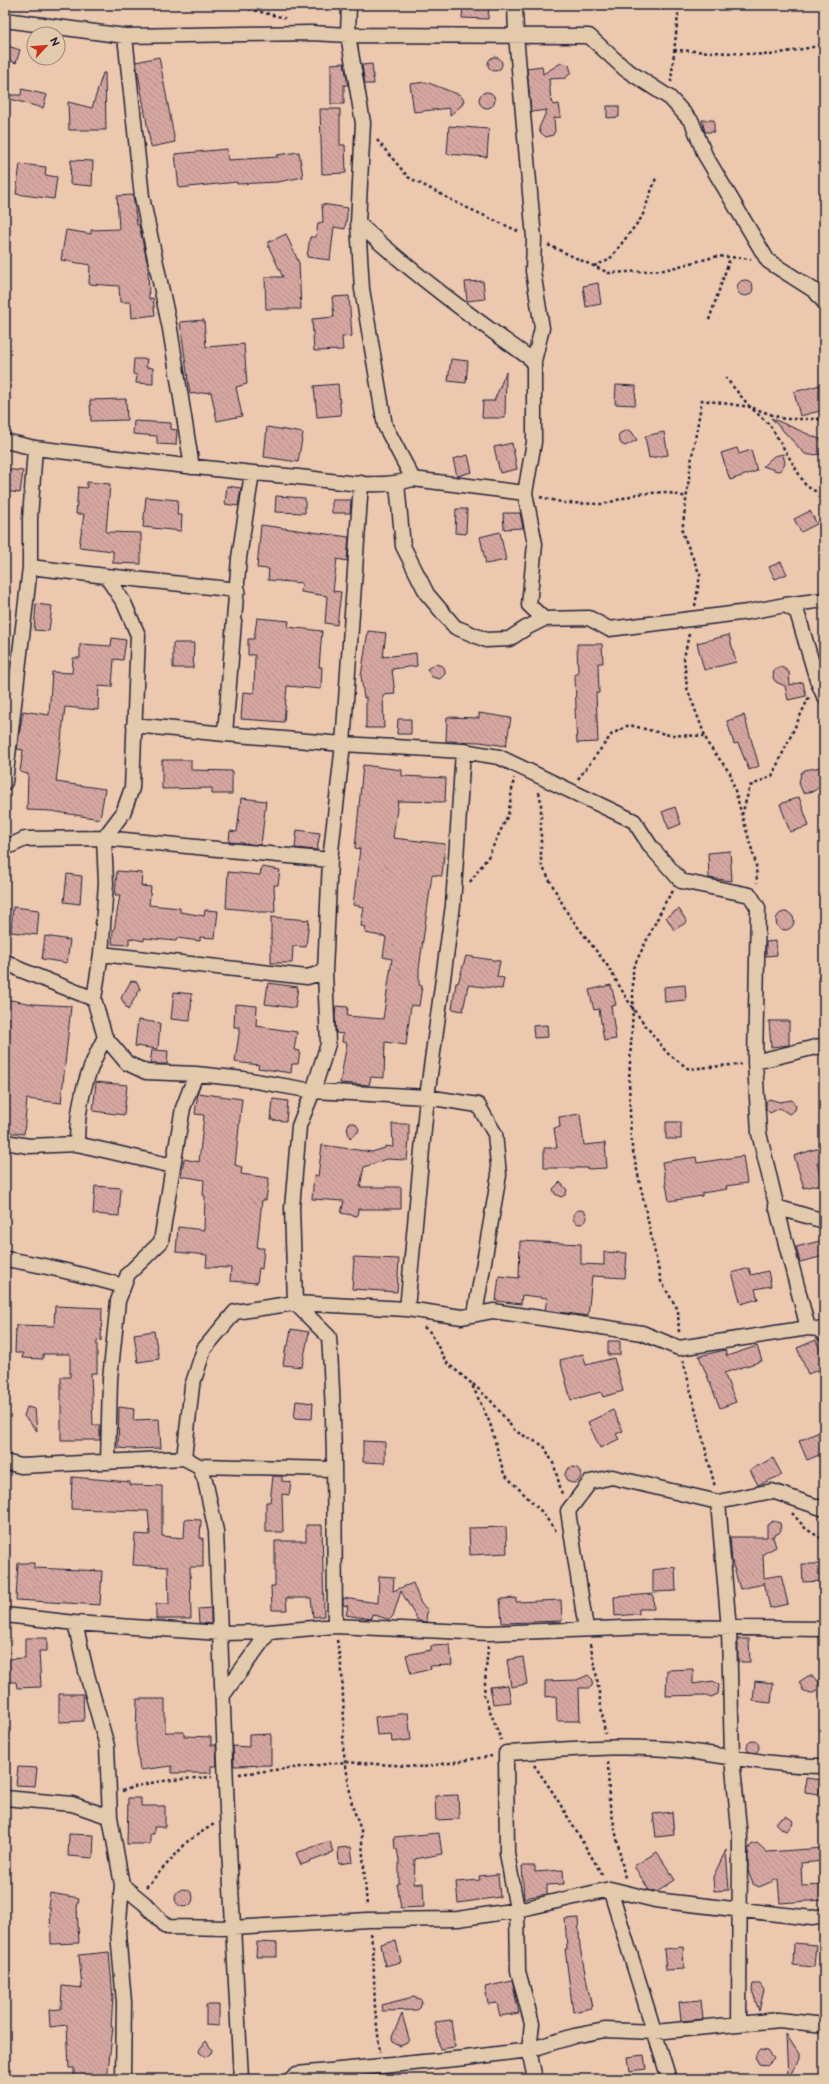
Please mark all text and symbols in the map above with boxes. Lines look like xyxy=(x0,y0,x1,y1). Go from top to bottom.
north arrow xyxy=(26,26,66,66)
text: N xyxy=(47,35,62,48)

